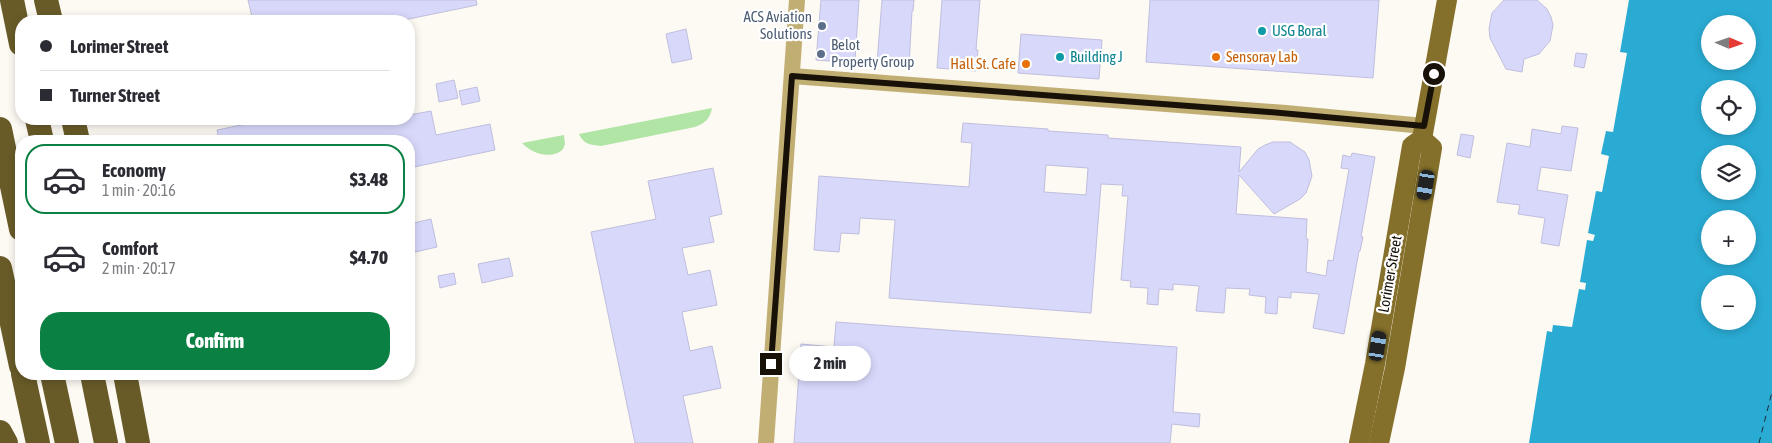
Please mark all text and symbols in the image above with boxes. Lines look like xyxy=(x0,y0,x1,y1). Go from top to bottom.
place label: ACS Aviation Solutions xyxy=(743,8,812,42)
north arrow xyxy=(1701,15,1756,70)
map controls xyxy=(1701,15,1756,330)
marker: ACS Aviation Solutions xyxy=(816,20,828,32)
place label: USG Boral xyxy=(1272,22,1326,39)
marker: USG Boral xyxy=(1256,25,1268,37)
text: Lorimer Street xyxy=(70,35,168,57)
place label: Belot Property Group xyxy=(831,36,914,70)
marker: Belot Property Group xyxy=(815,48,827,60)
place label: Building J xyxy=(1070,48,1123,65)
place label: Sensoray Lab xyxy=(1226,48,1298,65)
marker: Building J xyxy=(1054,51,1066,63)
marker: Sensoray Lab xyxy=(1210,51,1222,63)
place label: Hall St. Cafe xyxy=(950,55,1016,72)
marker: Hall St. Cafe xyxy=(1020,58,1032,70)
route start xyxy=(1423,63,1445,85)
button: locate xyxy=(1701,80,1756,135)
text: Turner Street xyxy=(70,84,160,106)
button: layers xyxy=(1701,145,1756,200)
icon: car xyxy=(42,157,87,202)
text: Economy xyxy=(102,159,166,181)
text: $3.48 xyxy=(350,168,388,190)
car xyxy=(1416,169,1435,201)
text: 1 min · 20:16 xyxy=(102,181,176,199)
button: + xyxy=(1701,210,1756,265)
street label: Lorimer Street xyxy=(1374,234,1405,314)
icon: car xyxy=(42,235,87,280)
text: Comfort xyxy=(102,237,158,259)
text: $4.70 xyxy=(350,246,388,268)
text: 2 min · 20:17 xyxy=(102,259,176,277)
button: − xyxy=(1701,275,1756,330)
button: Confirm xyxy=(40,312,390,370)
car xyxy=(1368,330,1387,362)
callout: 2 min xyxy=(788,346,871,382)
route end xyxy=(760,353,782,375)
text: 2 min xyxy=(814,354,846,372)

